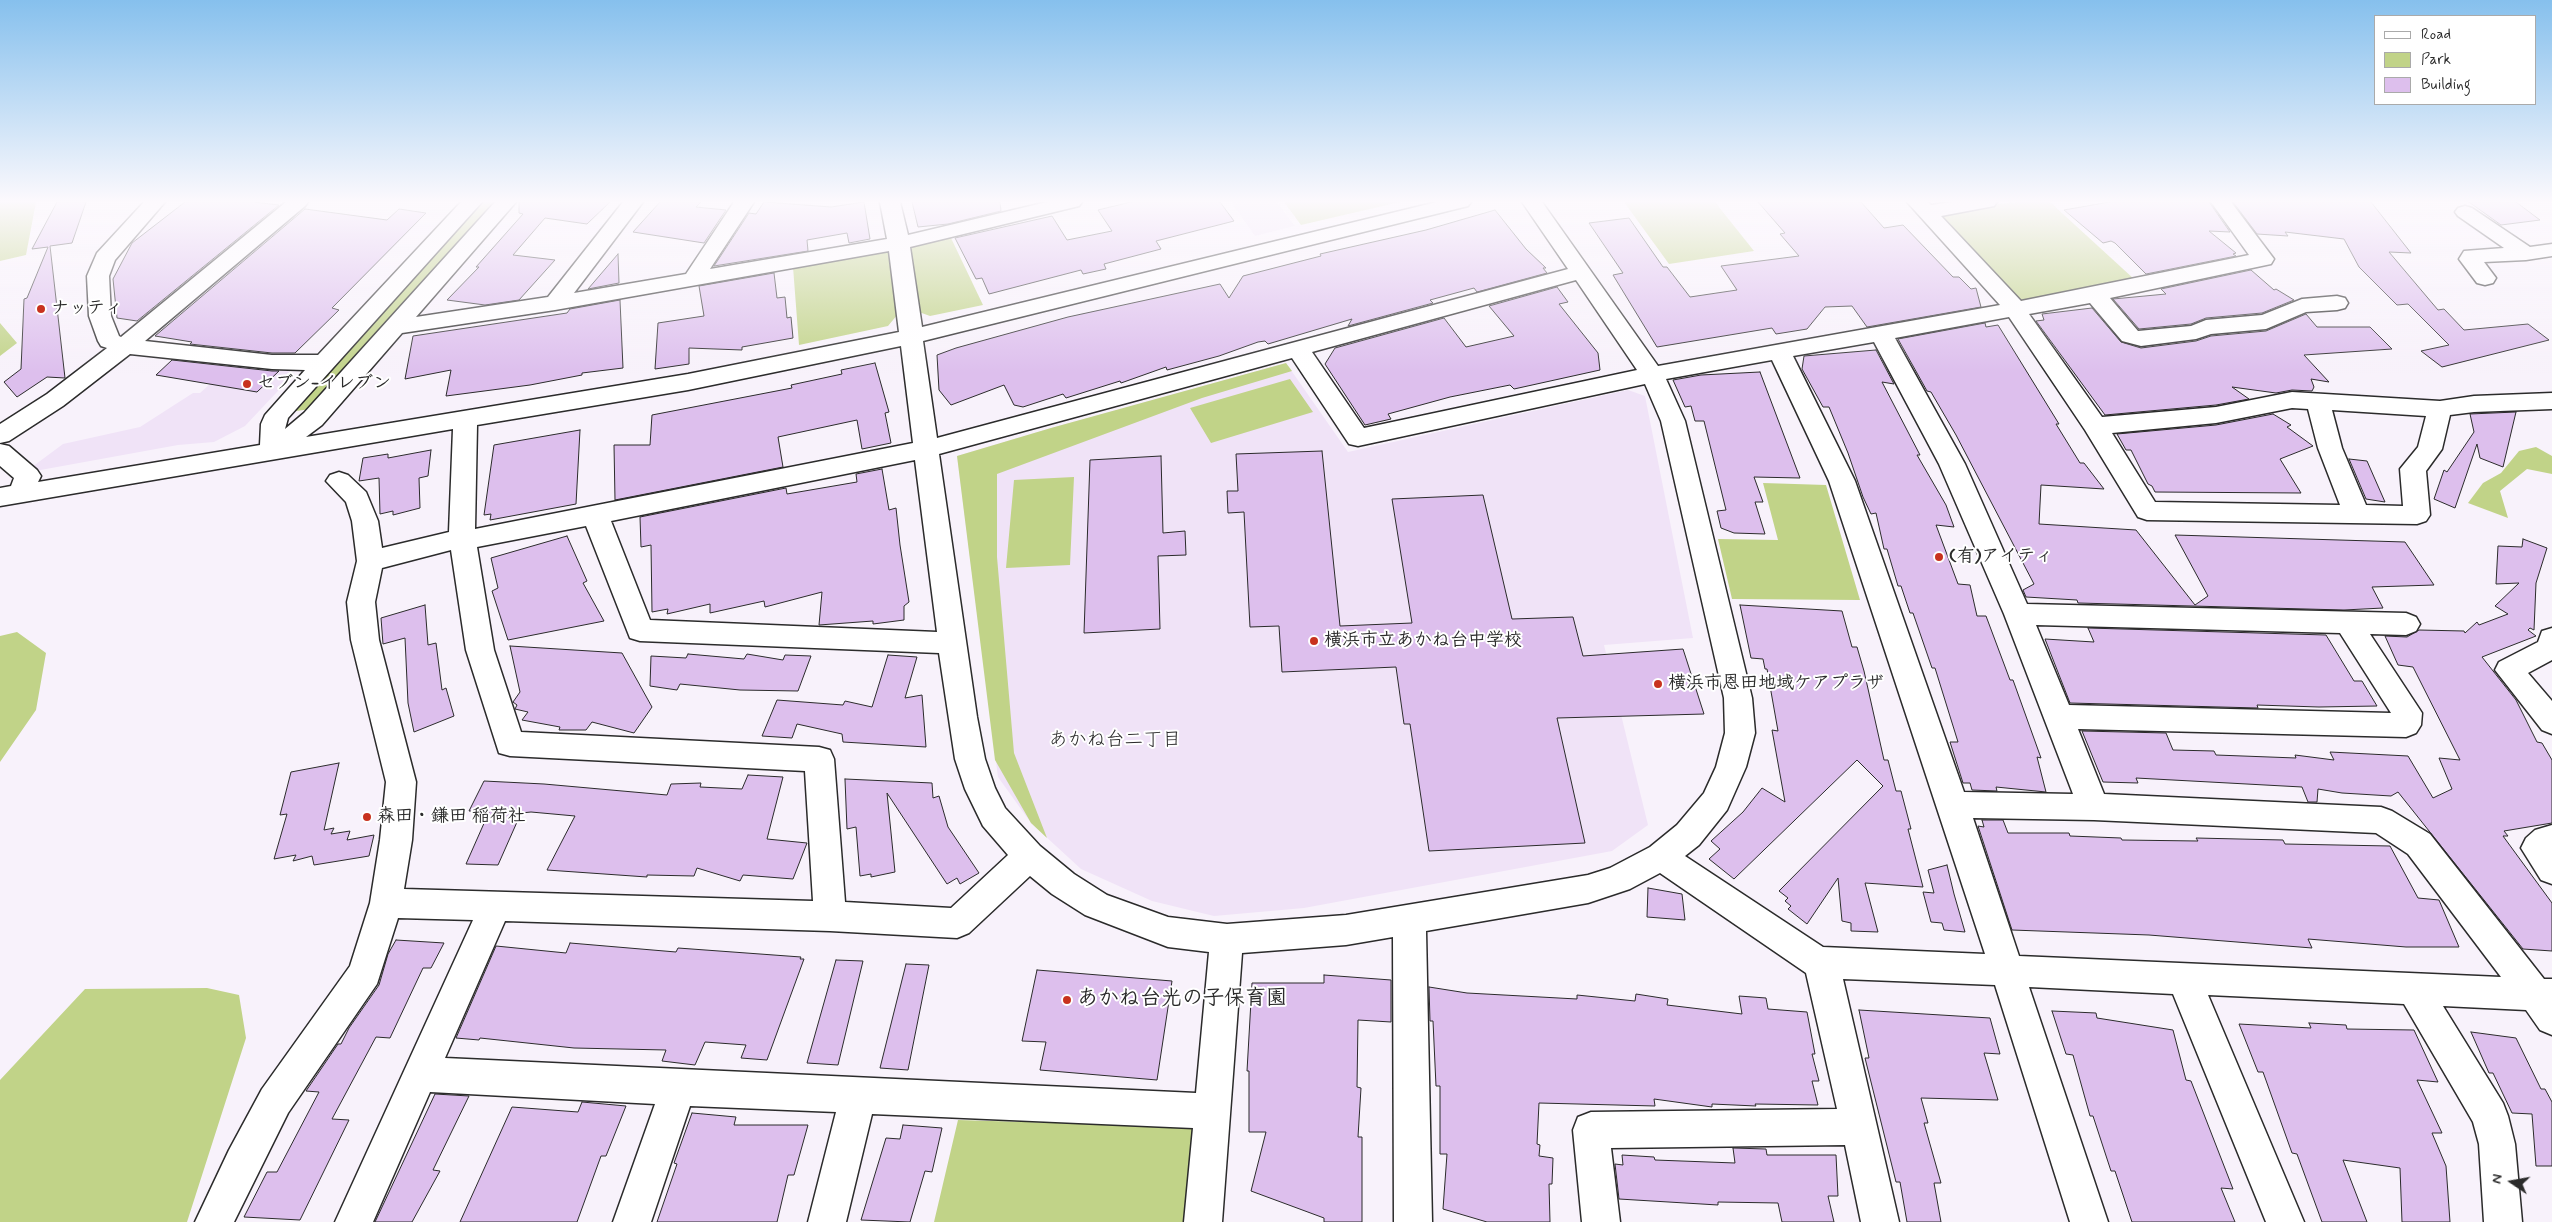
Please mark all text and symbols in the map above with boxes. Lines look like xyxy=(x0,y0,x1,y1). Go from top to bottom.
legend xyxy=(2374,15,2537,105)
text: Road xyxy=(2421,25,2451,45)
text: Park xyxy=(2421,50,2451,70)
text: Building xyxy=(2421,75,2471,95)
place label: ナッティ xyxy=(51,298,123,320)
marker: ナッティ xyxy=(35,303,47,315)
place label: セブン-イレブン xyxy=(257,373,391,395)
marker: セブン-イレブン xyxy=(241,378,253,390)
place label: (有)アイティ xyxy=(1949,546,2053,568)
marker: (有)アイティ xyxy=(1933,551,1945,563)
place label: 横浜市立あかね台中学校 xyxy=(1324,630,1522,652)
marker: 横浜市立あかね台中学校 xyxy=(1308,635,1320,647)
place label: 横浜市恩田地域ケアプラザ xyxy=(1668,673,1884,695)
marker: 横浜市恩田地域ケアプラザ xyxy=(1652,678,1664,690)
district label: あかね台二丁目 xyxy=(1049,730,1181,752)
place label: 森田・鎌田 稲荷社 xyxy=(377,806,526,828)
marker: 森田・鎌田 稲荷社 xyxy=(361,811,373,823)
place label: あかね台光の子保育園 xyxy=(1077,987,1287,1013)
marker: あかね台光の子保育園 xyxy=(1061,994,1073,1006)
north arrow xyxy=(2487,1157,2537,1207)
text: N xyxy=(2488,1172,2507,1185)

